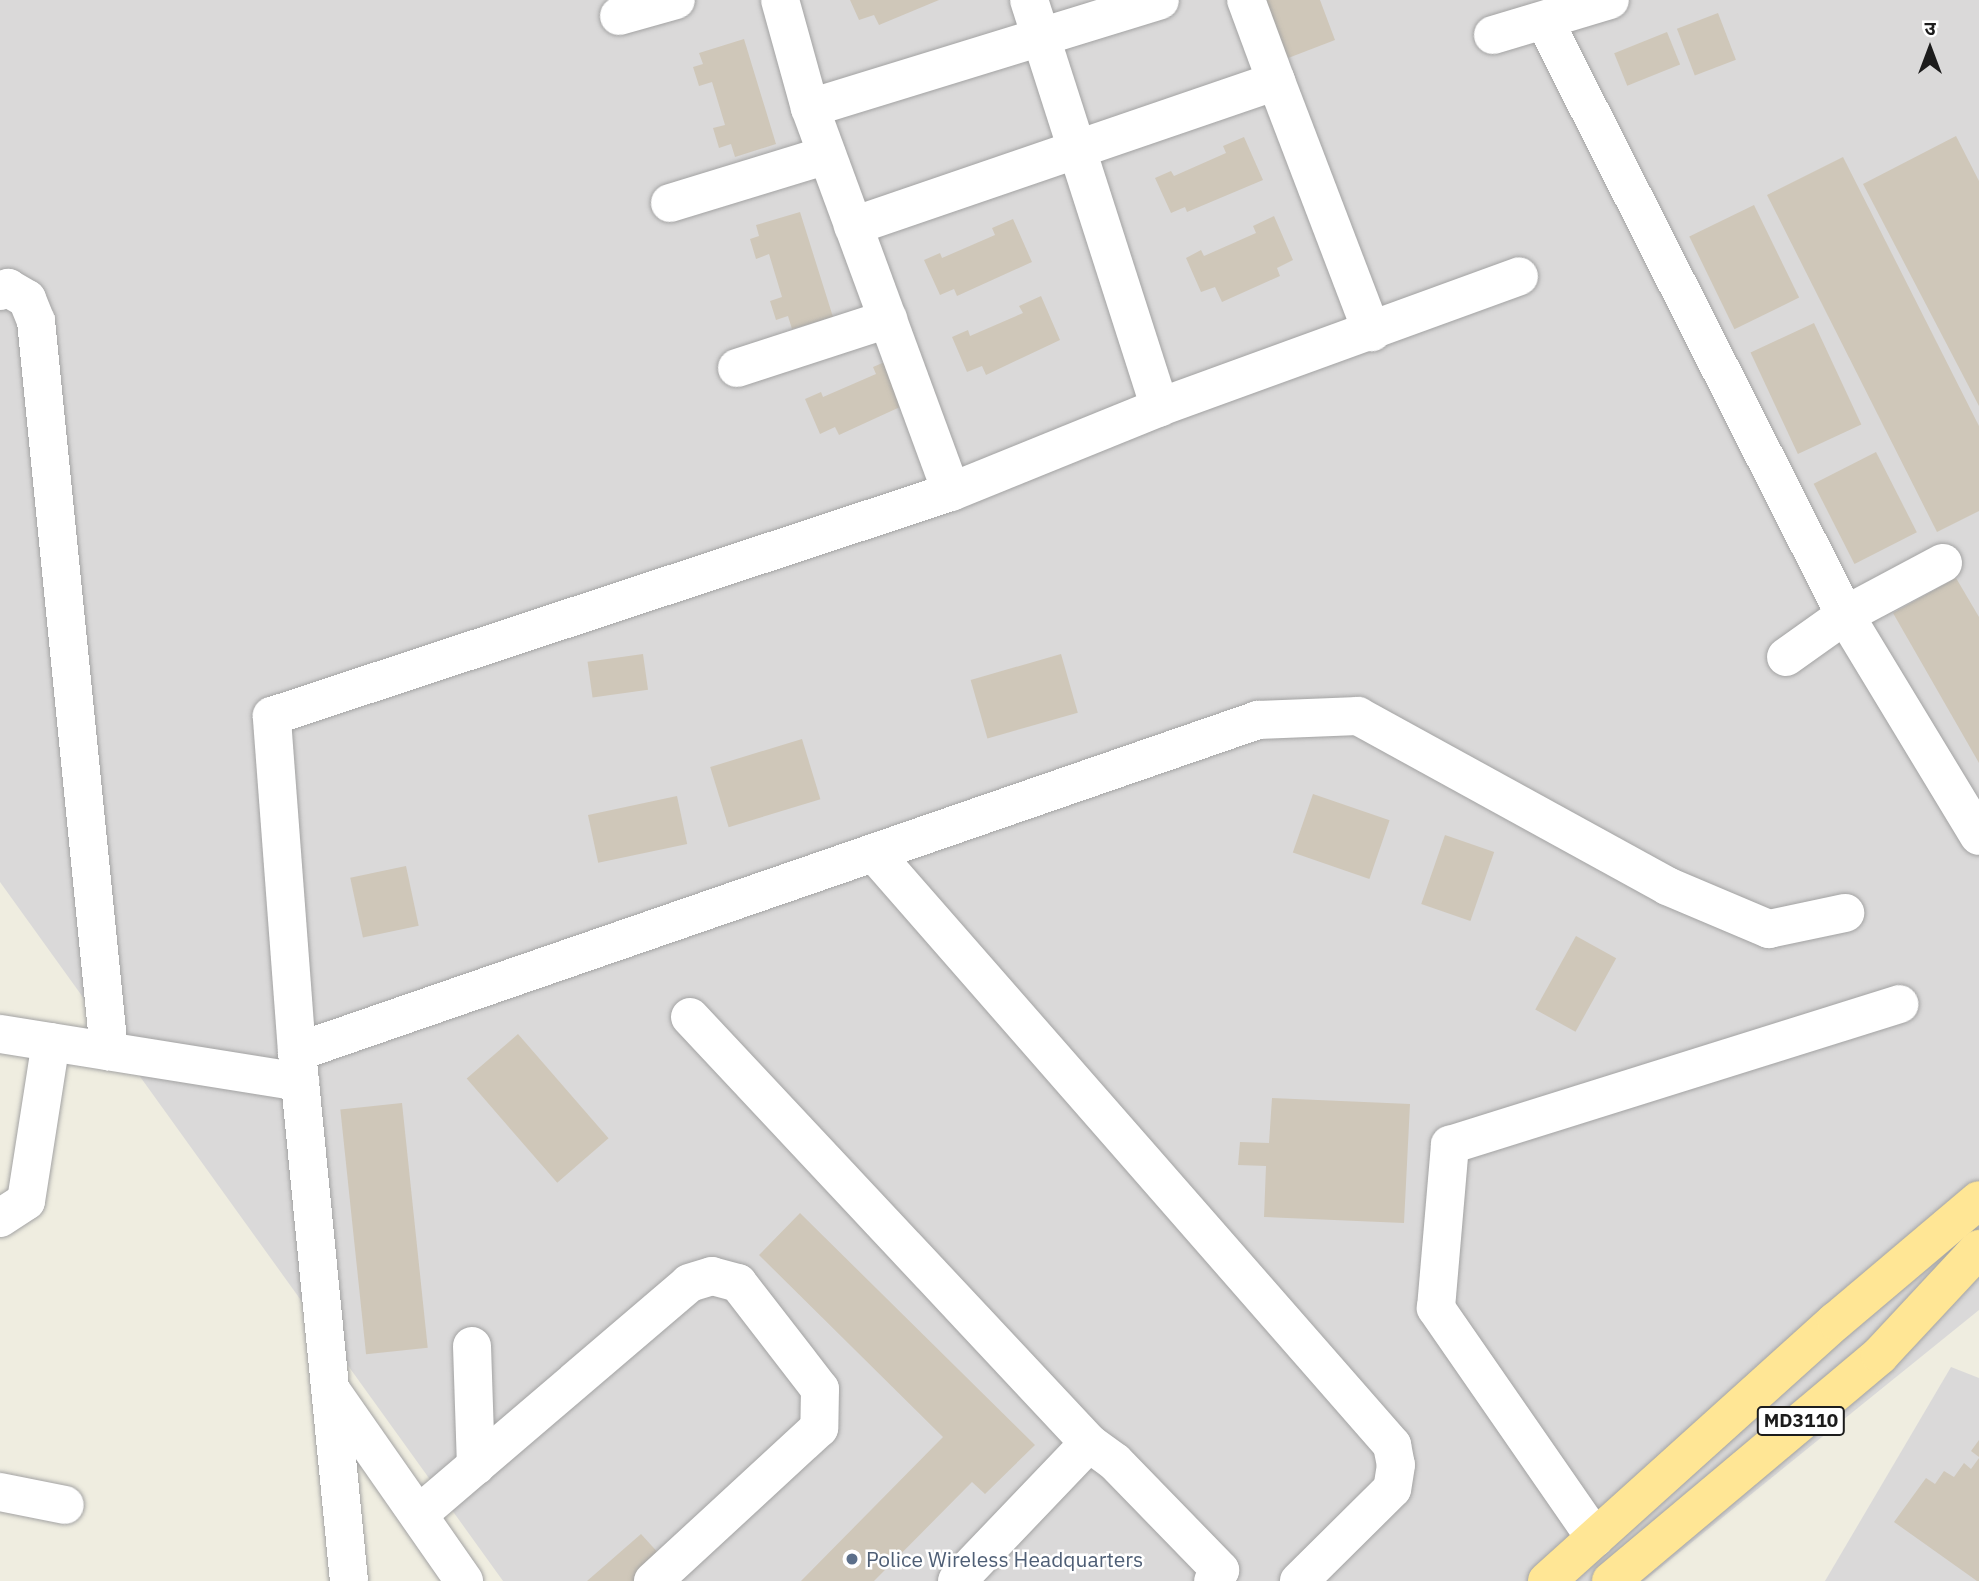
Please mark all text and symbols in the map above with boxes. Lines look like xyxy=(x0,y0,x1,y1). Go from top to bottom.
north arrow xyxy=(1895,14,1965,84)
text: उ xyxy=(1924,16,1936,40)
road number: MD3110 xyxy=(1756,1406,1846,1436)
place label: Police Wireless Headquarters xyxy=(866,1546,1143,1572)
marker: Police Wireless Headquarters xyxy=(844,1551,860,1567)

